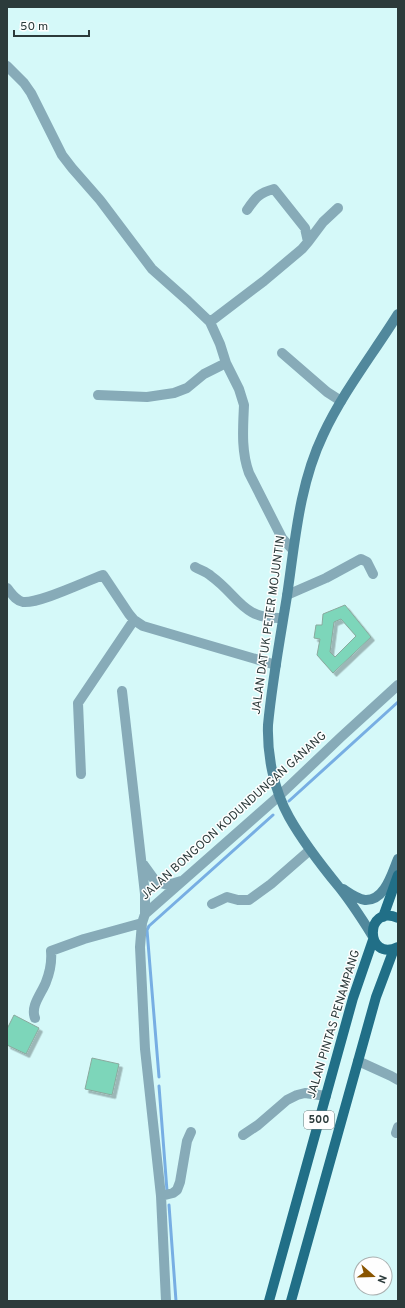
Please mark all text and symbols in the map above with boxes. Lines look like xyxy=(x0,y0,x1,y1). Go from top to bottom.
scale bar xyxy=(14,12,89,38)
text: 50 m xyxy=(20,19,48,35)
street label: JALAN DATUK PETER MOJUNTIN xyxy=(249,535,289,715)
street label: JALAN BONGOON KODUNDUNGAN GANANG xyxy=(138,728,330,904)
street label: JALAN PINTAS PENAMPANG xyxy=(304,948,364,1100)
road number: 500 xyxy=(304,1111,334,1129)
north arrow xyxy=(353,1256,393,1296)
text: N xyxy=(374,1273,389,1285)

